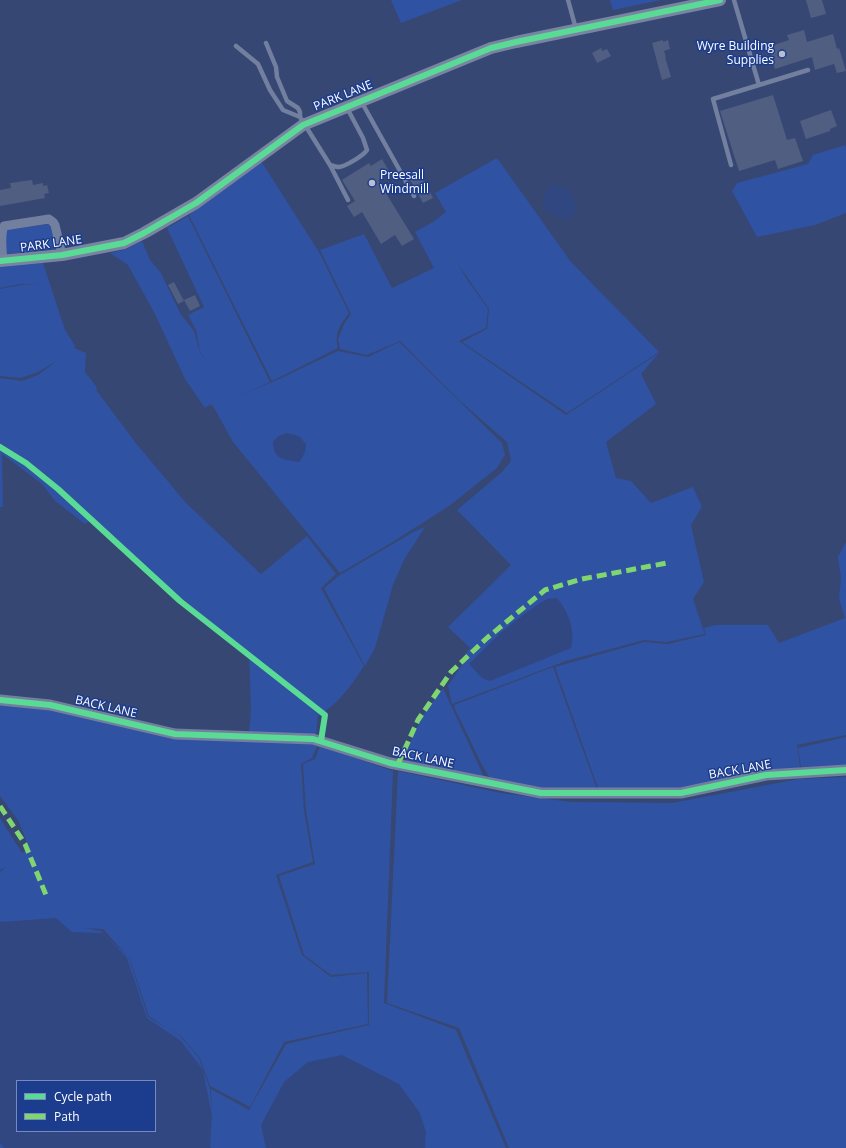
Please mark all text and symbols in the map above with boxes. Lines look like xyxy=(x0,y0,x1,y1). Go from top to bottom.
place label: Wyre Building Supplies xyxy=(697,40,774,68)
marker: Wyre Building Supplies xyxy=(777,49,787,59)
street label: PARK LANE xyxy=(311,78,375,114)
place label: Preesall Windmill xyxy=(380,169,429,197)
marker: Preesall Windmill xyxy=(367,178,377,188)
street label: PARK LANE xyxy=(19,233,83,255)
street label: BACK LANE xyxy=(74,693,138,721)
street label: BACK LANE xyxy=(391,744,455,772)
street label: BACK LANE xyxy=(708,757,772,783)
legend xyxy=(16,1080,156,1132)
text: Cycle path xyxy=(54,1088,112,1105)
text: Path xyxy=(54,1108,80,1125)

